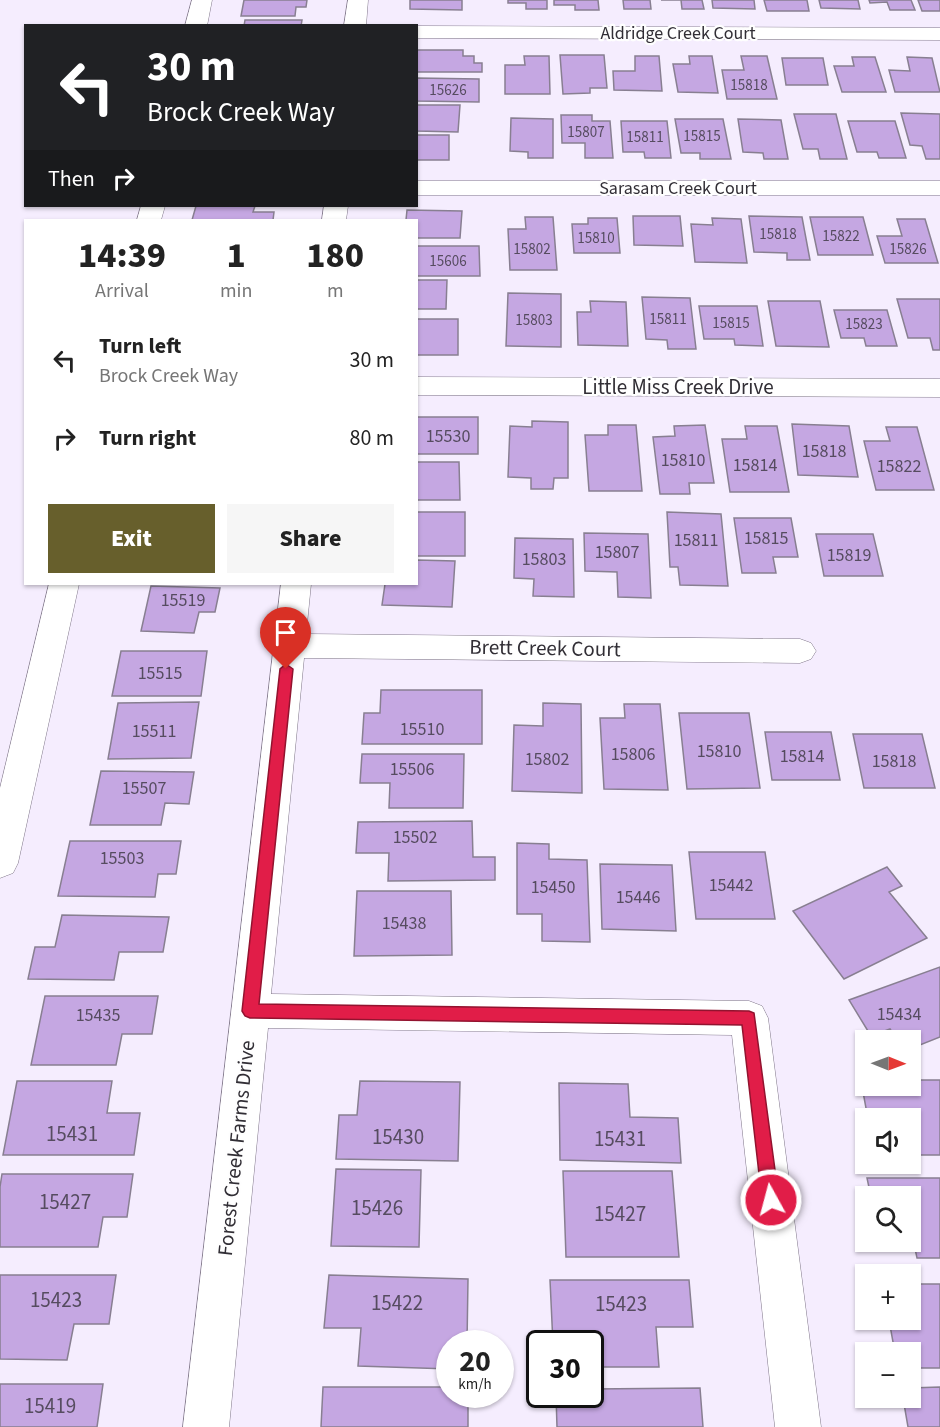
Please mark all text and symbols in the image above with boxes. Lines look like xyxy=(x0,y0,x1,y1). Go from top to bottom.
street label: Aldridge Creek Court xyxy=(600,21,756,46)
text: 30 m xyxy=(147,37,236,97)
icon: left xyxy=(48,48,126,126)
house number: 15818 xyxy=(730,75,768,96)
house number: 15626 xyxy=(429,80,467,101)
text: Brock Creek Way xyxy=(147,93,335,132)
house number: 15807 xyxy=(567,122,605,143)
house number: 15815 xyxy=(683,126,721,147)
house number: 15811 xyxy=(626,127,664,148)
icon: right xyxy=(107,162,140,195)
text: Then xyxy=(48,163,95,195)
street label: Sarasam Creek Court xyxy=(599,176,757,201)
house number: 15818 xyxy=(759,224,797,245)
house number: 15822 xyxy=(822,226,860,247)
house number: 15810 xyxy=(577,228,615,249)
text: 14:39 xyxy=(78,230,166,281)
text: 1 xyxy=(227,230,246,281)
text: 180 xyxy=(306,230,364,281)
house number: 15802 xyxy=(513,239,551,260)
house number: 15826 xyxy=(889,239,927,260)
house number: 15606 xyxy=(429,251,467,272)
text: Arrival xyxy=(95,277,149,305)
text: min xyxy=(220,277,252,305)
text: m xyxy=(327,277,343,305)
house number: 15811 xyxy=(649,309,687,330)
house number: 15803 xyxy=(515,310,553,331)
house number: 15815 xyxy=(712,313,750,334)
house number: 15823 xyxy=(845,314,883,335)
text: Turn left xyxy=(99,330,181,362)
icon: left xyxy=(48,344,81,377)
text: 30 m xyxy=(349,344,394,376)
text: Brock Creek Way xyxy=(99,362,238,390)
street label: Little Miss Creek Drive xyxy=(582,372,774,402)
icon: right xyxy=(48,422,81,455)
text: Turn right xyxy=(99,422,196,454)
text: 80 m xyxy=(349,422,394,454)
house number: 15530 xyxy=(426,424,470,449)
house number: 15818 xyxy=(802,439,846,464)
house number: 15810 xyxy=(661,448,705,473)
house number: 15814 xyxy=(733,453,777,478)
house number: 15822 xyxy=(877,454,921,479)
button: Exit xyxy=(48,504,215,573)
button: Share xyxy=(227,504,394,573)
house number: 15815 xyxy=(744,526,788,551)
house number: 15811 xyxy=(674,528,718,553)
house number: 15807 xyxy=(595,540,639,565)
house number: 15819 xyxy=(827,543,871,568)
house number: 15803 xyxy=(522,547,566,572)
house number: 15519 xyxy=(161,588,205,613)
pin xyxy=(260,607,311,669)
icon: arrive xyxy=(269,616,302,649)
street label: Brett Creek Court xyxy=(469,632,621,664)
house number: 15515 xyxy=(138,661,182,686)
house number: 15510 xyxy=(400,717,444,742)
house number: 15511 xyxy=(132,719,176,744)
house number: 15810 xyxy=(697,739,741,764)
house number: 15806 xyxy=(611,742,655,767)
house number: 15814 xyxy=(780,744,824,769)
house number: 15802 xyxy=(525,747,569,772)
house number: 15818 xyxy=(872,749,916,774)
house number: 15506 xyxy=(390,757,434,782)
house number: 15507 xyxy=(122,776,166,801)
house number: 15502 xyxy=(393,825,437,850)
house number: 15503 xyxy=(100,846,144,871)
house number: 15442 xyxy=(709,873,753,898)
house number: 15450 xyxy=(531,875,575,900)
house number: 15446 xyxy=(616,885,660,910)
house number: 15438 xyxy=(382,911,426,936)
house number: 15434 xyxy=(877,1002,921,1027)
house number: 15435 xyxy=(76,1003,120,1028)
north arrow xyxy=(855,1030,921,1096)
map controls xyxy=(855,1030,921,1408)
street label: Forest Creek Farms Drive xyxy=(210,1039,262,1257)
button: sound xyxy=(855,1108,921,1174)
house number: 15431 xyxy=(46,1119,98,1149)
house number: 15430 xyxy=(372,1122,424,1152)
house number: 15431 xyxy=(594,1124,646,1154)
position arrow xyxy=(739,1168,803,1232)
button: search xyxy=(855,1186,921,1252)
house number: 15427 xyxy=(39,1187,91,1217)
house number: 15426 xyxy=(351,1193,403,1223)
house number: 15427 xyxy=(594,1199,646,1229)
button: + xyxy=(855,1264,921,1330)
house number: 15423 xyxy=(30,1285,82,1315)
house number: 15422 xyxy=(371,1288,423,1318)
house number: 15423 xyxy=(595,1289,647,1319)
speed limit sign: 30 xyxy=(526,1330,604,1408)
text: 20 xyxy=(459,1340,491,1383)
button: − xyxy=(855,1342,921,1408)
text: km/h xyxy=(458,1374,492,1395)
house number: 15419 xyxy=(24,1391,76,1421)

